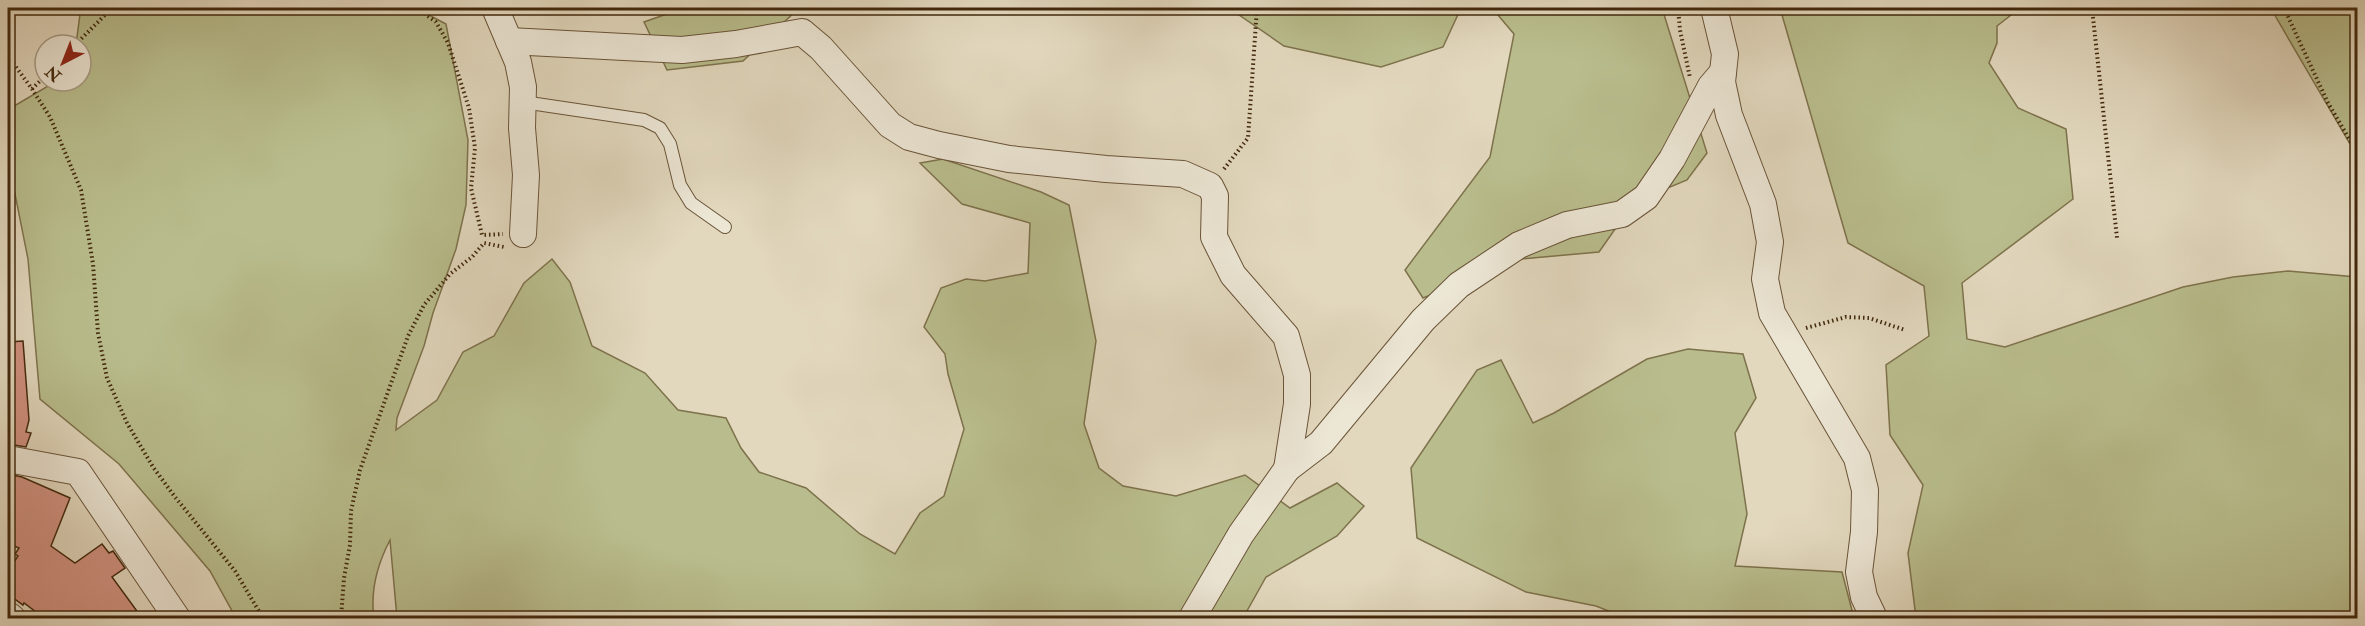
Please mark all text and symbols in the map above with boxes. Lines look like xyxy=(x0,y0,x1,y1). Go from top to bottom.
north arrow xyxy=(33,33,93,93)
text: N xyxy=(41,61,66,86)

